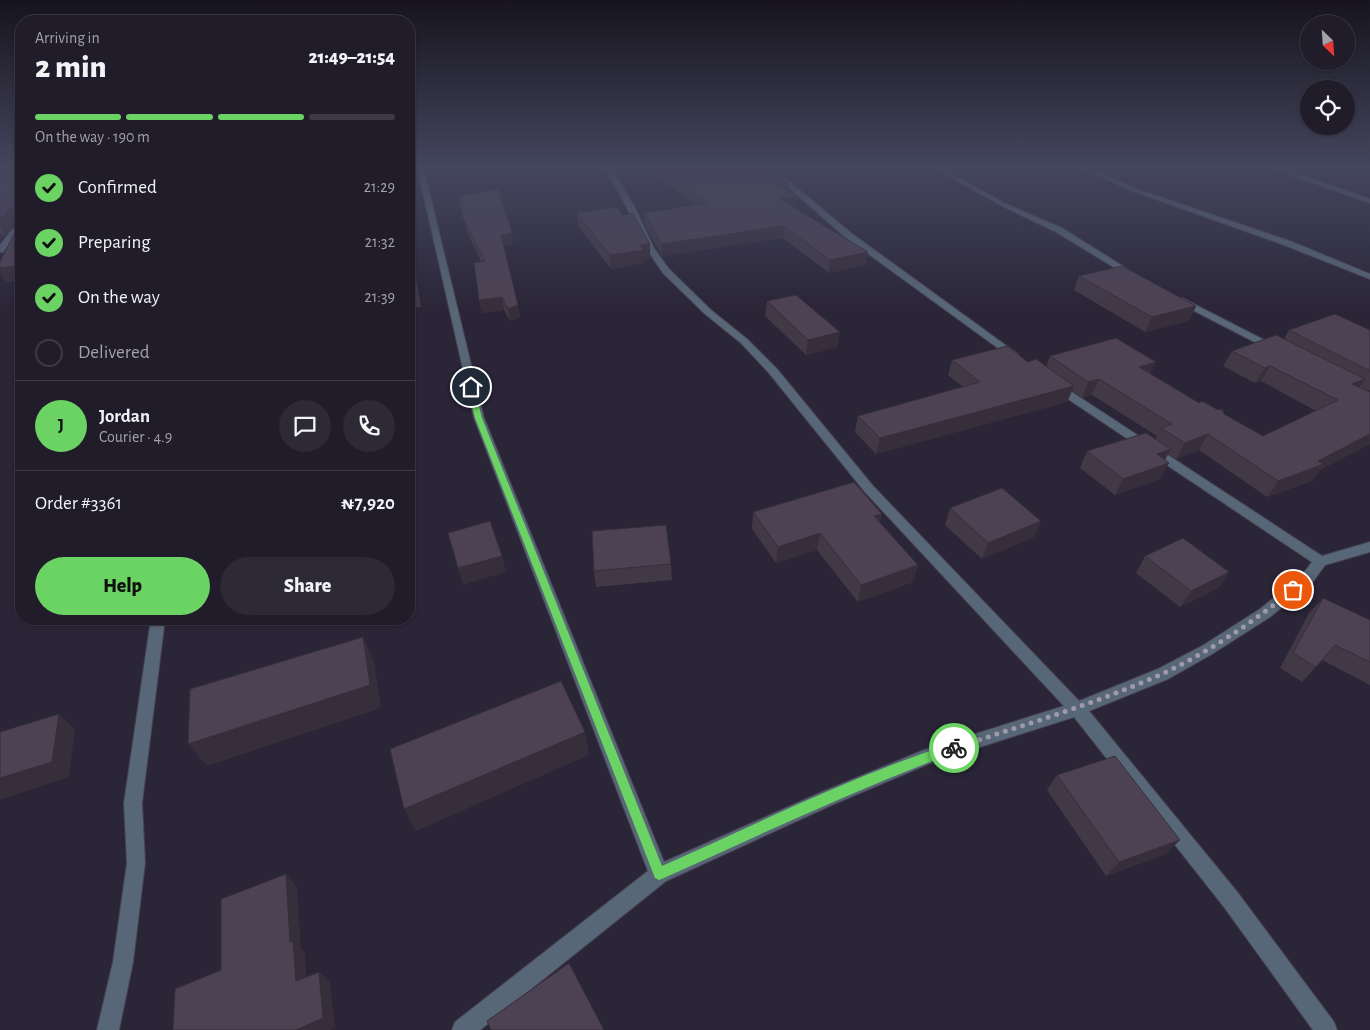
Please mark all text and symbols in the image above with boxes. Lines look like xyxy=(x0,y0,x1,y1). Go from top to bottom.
north arrow xyxy=(1300,15,1355,70)
map controls xyxy=(1300,15,1355,135)
text: Arriving in xyxy=(35,30,100,46)
text: 21:49–21:54 xyxy=(308,48,395,67)
text: 2 min xyxy=(35,51,107,83)
button: locate xyxy=(1300,80,1355,135)
text: On the way · 190 m xyxy=(35,129,150,145)
icon: check xyxy=(35,174,63,202)
text: Confirmed xyxy=(78,178,157,197)
text: 21:29 xyxy=(364,179,395,195)
icon: check xyxy=(35,229,63,257)
text: Preparing xyxy=(78,233,151,252)
text: 21:32 xyxy=(365,234,395,250)
icon: check xyxy=(35,284,63,312)
text: On the way xyxy=(78,288,160,307)
text: 21:39 xyxy=(364,289,395,305)
text: Delivered xyxy=(78,343,150,362)
pin xyxy=(450,366,492,408)
icon: home xyxy=(457,373,485,401)
button: chat xyxy=(279,400,331,452)
button: phone xyxy=(343,400,395,452)
text: Jordan xyxy=(99,407,150,426)
text: J xyxy=(58,416,64,435)
text: Courier · 4.9 xyxy=(99,429,172,445)
text: Order #3361 xyxy=(35,494,122,513)
text: ₦7,920 xyxy=(341,494,395,513)
button: Help xyxy=(35,557,210,615)
button: Share xyxy=(220,557,395,615)
pin xyxy=(1272,569,1314,611)
icon: bag xyxy=(1279,576,1307,604)
courier xyxy=(929,723,979,773)
icon: bike xyxy=(940,734,968,762)

